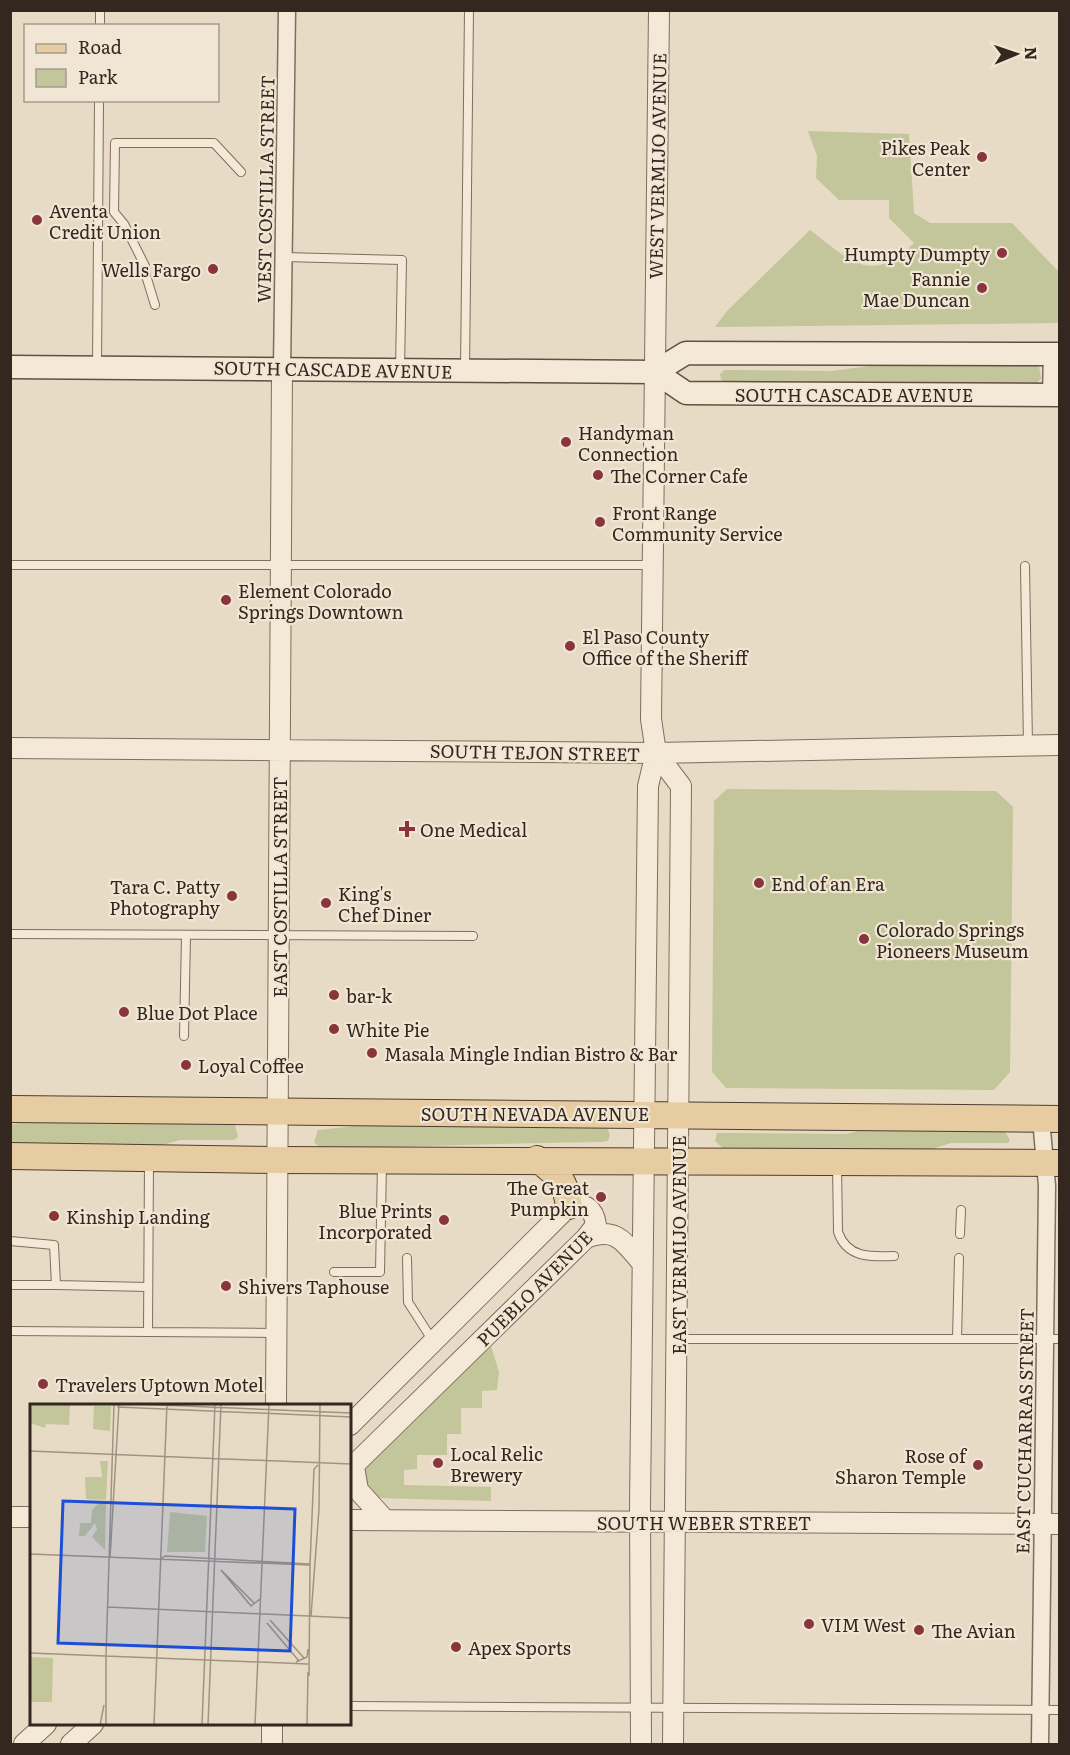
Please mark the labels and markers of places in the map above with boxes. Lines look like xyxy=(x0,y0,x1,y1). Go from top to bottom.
place label: Pikes Peak Center xyxy=(881,134,971,182)
marker: Pikes Peak Center xyxy=(975,150,989,164)
place label: Aventa Credit Union xyxy=(49,197,161,245)
marker: Aventa Credit Union xyxy=(30,213,44,227)
place label: Humpty Dumpty xyxy=(844,240,991,267)
marker: Humpty Dumpty xyxy=(995,246,1009,260)
place label: Wells Fargo xyxy=(101,256,201,283)
marker: Wells Fargo xyxy=(206,262,220,276)
place label: Fannie Mae Duncan xyxy=(862,265,970,313)
marker: Fannie Mae Duncan xyxy=(975,281,989,295)
place label: Handyman Connection xyxy=(578,419,678,467)
marker: Handyman Connection xyxy=(559,435,573,449)
place label: The Corner Cafe xyxy=(610,462,748,489)
marker: The Corner Cafe xyxy=(591,468,605,482)
place label: Front Range Community Service xyxy=(612,499,783,547)
marker: Front Range Community Service xyxy=(593,515,607,529)
place label: Element Colorado Springs Downtown xyxy=(238,577,404,625)
marker: Element Colorado Springs Downtown xyxy=(219,593,233,607)
place label: El Paso County Office of the Sheriff xyxy=(582,623,750,671)
marker: El Paso County Office of the Sheriff xyxy=(563,639,577,653)
place label: One Medical xyxy=(420,816,527,843)
marker: One Medical xyxy=(398,820,416,838)
place label: End of an Era xyxy=(771,870,885,897)
place label: Tara C. Patty Photography xyxy=(109,873,221,921)
marker: End of an Era xyxy=(752,876,766,890)
place label: King's Chef Diner xyxy=(338,880,432,928)
marker: Tara C. Patty Photography xyxy=(225,889,239,903)
marker: King's Chef Diner xyxy=(319,896,333,910)
place label: Colorado Springs Pioneers Museum xyxy=(876,916,1029,964)
marker: Colorado Springs Pioneers Museum xyxy=(857,932,871,946)
place label: bar-k xyxy=(346,982,393,1009)
marker: bar-k xyxy=(327,988,341,1002)
place label: Blue Dot Place xyxy=(136,999,258,1026)
marker: Blue Dot Place xyxy=(117,1005,131,1019)
place label: White Pie xyxy=(346,1016,429,1043)
marker: White Pie xyxy=(327,1022,341,1036)
place label: Masala Mingle Indian Bistro & Bar xyxy=(384,1040,678,1067)
marker: Masala Mingle Indian Bistro & Bar xyxy=(365,1046,379,1060)
place label: Loyal Coffee xyxy=(198,1052,304,1079)
marker: Loyal Coffee xyxy=(179,1058,193,1072)
place label: The Great Pumpkin xyxy=(506,1174,590,1222)
marker: The Great Pumpkin xyxy=(594,1190,608,1204)
place label: Blue Prints Incorporated xyxy=(318,1197,432,1245)
place label: Kinship Landing xyxy=(66,1203,211,1230)
marker: Kinship Landing xyxy=(47,1209,61,1223)
marker: Blue Prints Incorporated xyxy=(437,1213,451,1227)
place label: Shivers Taphouse xyxy=(238,1273,389,1300)
marker: Shivers Taphouse xyxy=(219,1279,233,1293)
place label: Travelers Uptown Motel xyxy=(55,1371,264,1398)
marker: Travelers Uptown Motel xyxy=(36,1377,50,1391)
place label: Local Relic Brewery xyxy=(450,1440,543,1488)
place label: Rose of Sharon Temple xyxy=(835,1442,968,1490)
marker: Local Relic Brewery xyxy=(431,1456,445,1470)
marker: Rose of Sharon Temple xyxy=(971,1458,985,1472)
place label: VIM West xyxy=(821,1611,906,1638)
marker: VIM West xyxy=(802,1617,816,1631)
place label: The Avian xyxy=(931,1617,1016,1644)
marker: The Avian xyxy=(912,1623,926,1637)
place label: Apex Sports xyxy=(468,1634,571,1661)
marker: Apex Sports xyxy=(449,1640,463,1654)

